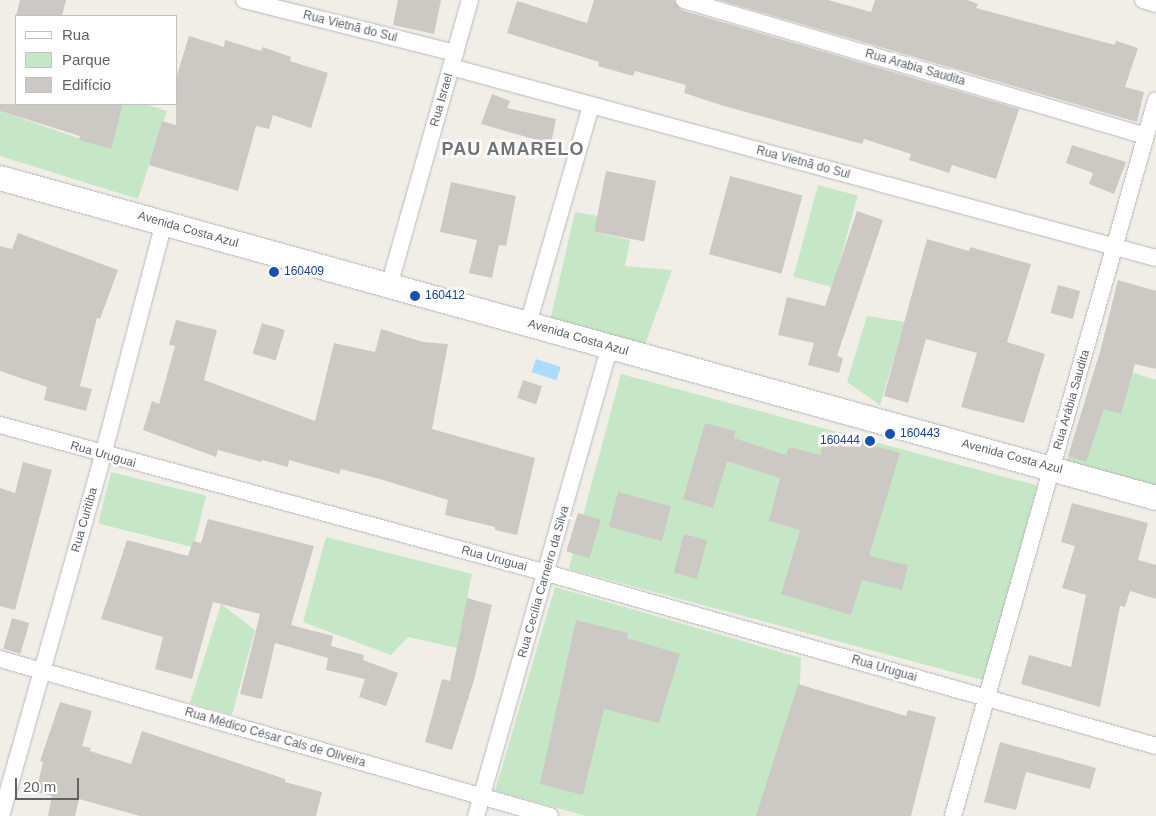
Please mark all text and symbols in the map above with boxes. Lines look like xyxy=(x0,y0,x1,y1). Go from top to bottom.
street label: Rua Vietnã do Sul xyxy=(301,8,399,46)
legend xyxy=(15,15,178,105)
text: Rua xyxy=(62,26,90,43)
street label: Rua Arabia Saudita xyxy=(863,47,967,89)
text: Parque xyxy=(62,51,110,68)
street label: Rua Israel xyxy=(428,72,456,128)
text: Edifício xyxy=(62,76,111,93)
district label: PAU AMARELO xyxy=(440,138,586,160)
street label: Rua Vietnã do Sul xyxy=(755,144,851,182)
street label: Avenida Costa Azul xyxy=(136,209,240,251)
place label: 160409 xyxy=(284,265,324,279)
marker: 160409 xyxy=(268,266,280,278)
place label: 160412 xyxy=(425,289,465,303)
marker: 160412 xyxy=(409,290,421,302)
street label: Avenida Costa Azul xyxy=(526,317,630,359)
street label: Rua Arábia Saudita xyxy=(1051,348,1093,452)
place label: 160443 xyxy=(900,427,940,441)
marker: 160443 xyxy=(884,428,896,440)
place label: 160444 xyxy=(820,434,860,448)
marker: 160444 xyxy=(864,435,876,447)
street label: Avenida Costa Azul xyxy=(960,437,1064,477)
street label: Rua Uruguai xyxy=(69,439,137,471)
street label: Rua Curitiba xyxy=(69,486,101,554)
street label: Rua Cecília Carneiro da Silva xyxy=(515,504,573,660)
street label: Rua Uruguai xyxy=(460,543,528,575)
street label: Rua Uruguai xyxy=(850,653,918,685)
street label: Rua Médico César Cals de Oliveira xyxy=(183,705,367,771)
scale bar xyxy=(18,768,81,800)
text: 20 m xyxy=(23,778,56,795)

